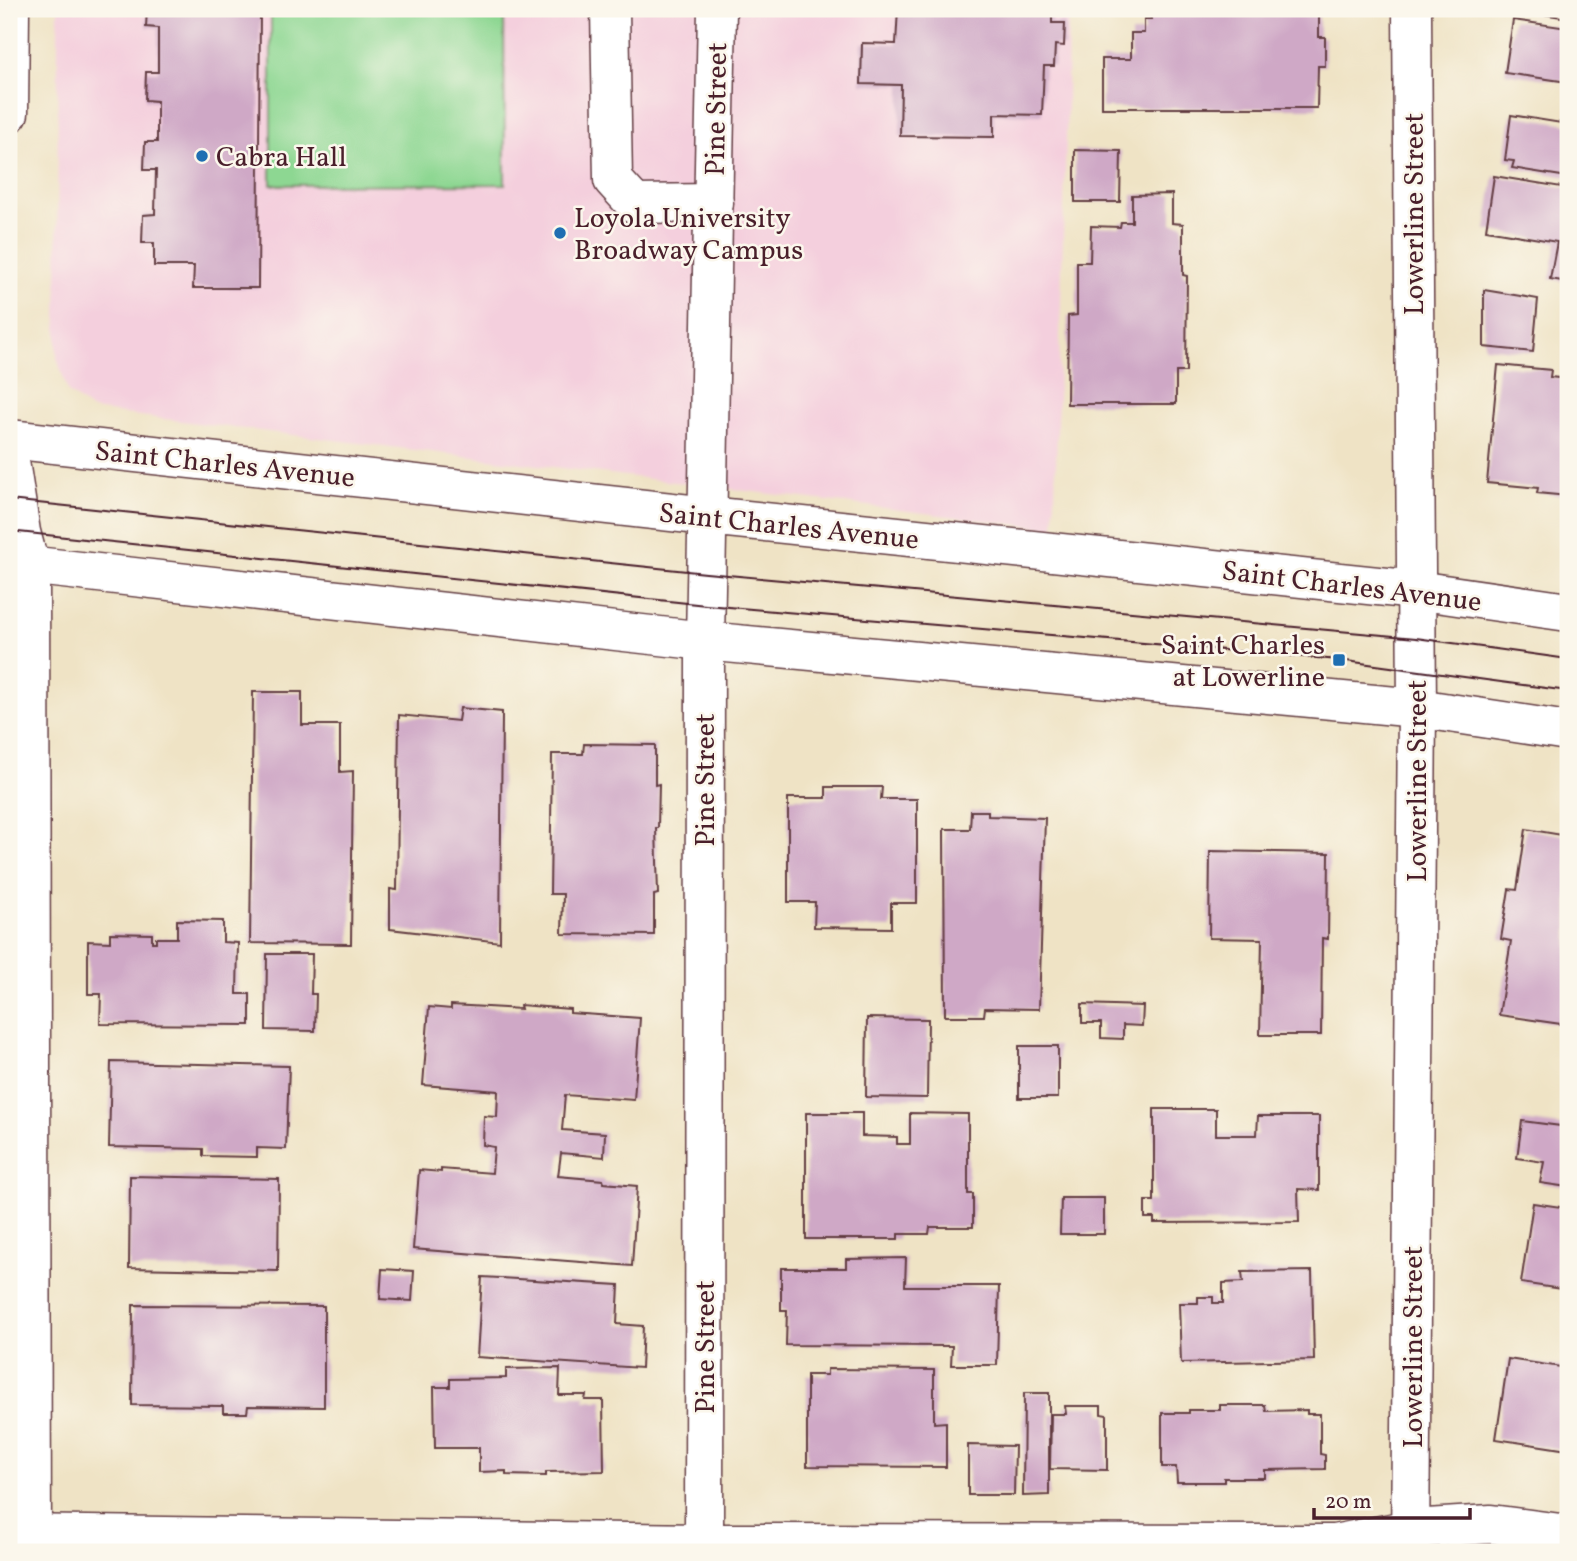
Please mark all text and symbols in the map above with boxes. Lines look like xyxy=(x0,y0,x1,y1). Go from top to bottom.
street label: Pine Street xyxy=(697,42,738,176)
street label: Lowerline Street xyxy=(1396,113,1435,315)
place label: Cabra Hall xyxy=(216,139,347,178)
marker: Cabra Hall xyxy=(194,148,210,164)
place label: Loyola University Broadway Campus xyxy=(574,200,803,271)
marker: Loyola University Broadway Campus xyxy=(552,225,568,241)
street label: Saint Charles Avenue xyxy=(93,432,357,499)
street label: Saint Charles Avenue xyxy=(657,494,921,561)
street label: Saint Charles Avenue xyxy=(1220,552,1484,623)
place label: Saint Charles at Lowerline xyxy=(1161,627,1325,698)
marker: Saint Charles at Lowerline xyxy=(1331,652,1347,668)
street label: Lowerline Street xyxy=(1399,680,1438,882)
street label: Pine Street xyxy=(687,713,726,847)
street label: Lowerline Street xyxy=(1395,1246,1434,1448)
street label: Pine Street xyxy=(687,1280,726,1414)
scale bar xyxy=(1314,1477,1470,1521)
text: 20 m xyxy=(1325,1488,1371,1517)

